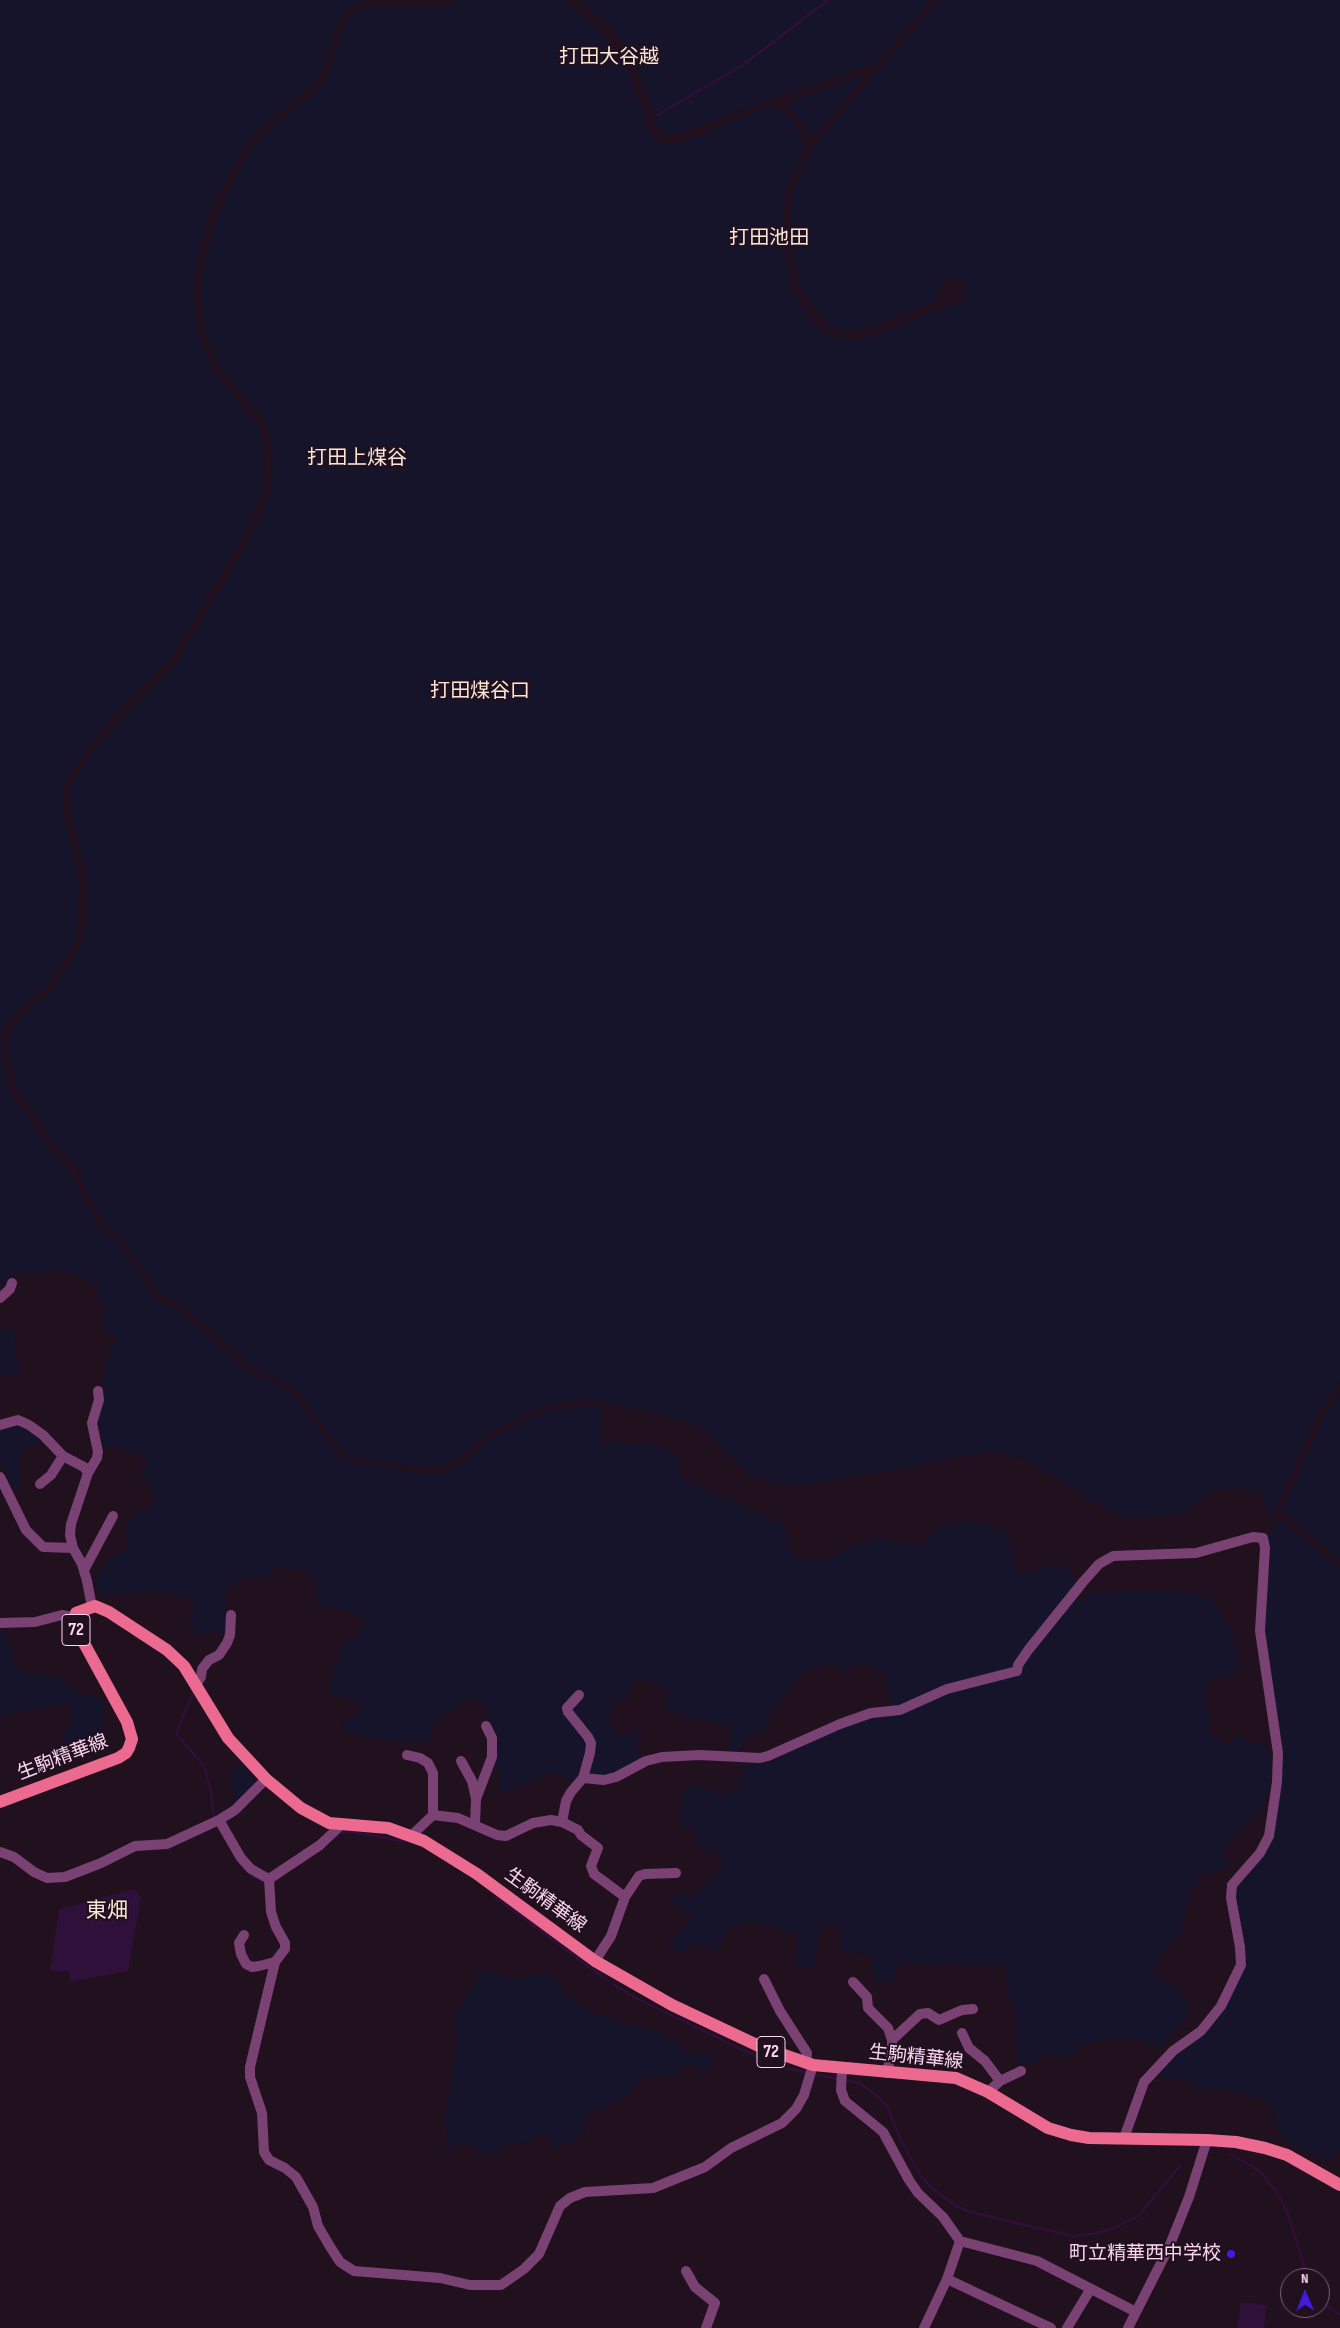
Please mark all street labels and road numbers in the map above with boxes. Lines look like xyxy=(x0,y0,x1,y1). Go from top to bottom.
road number: 72 xyxy=(62,1614,90,1646)
street label: 生駒精華線 xyxy=(15,1730,111,1786)
street label: 生駒精華線 xyxy=(500,1864,590,1938)
road number: 72 xyxy=(757,2036,785,2068)
street label: 生駒精華線 xyxy=(868,2042,964,2074)

